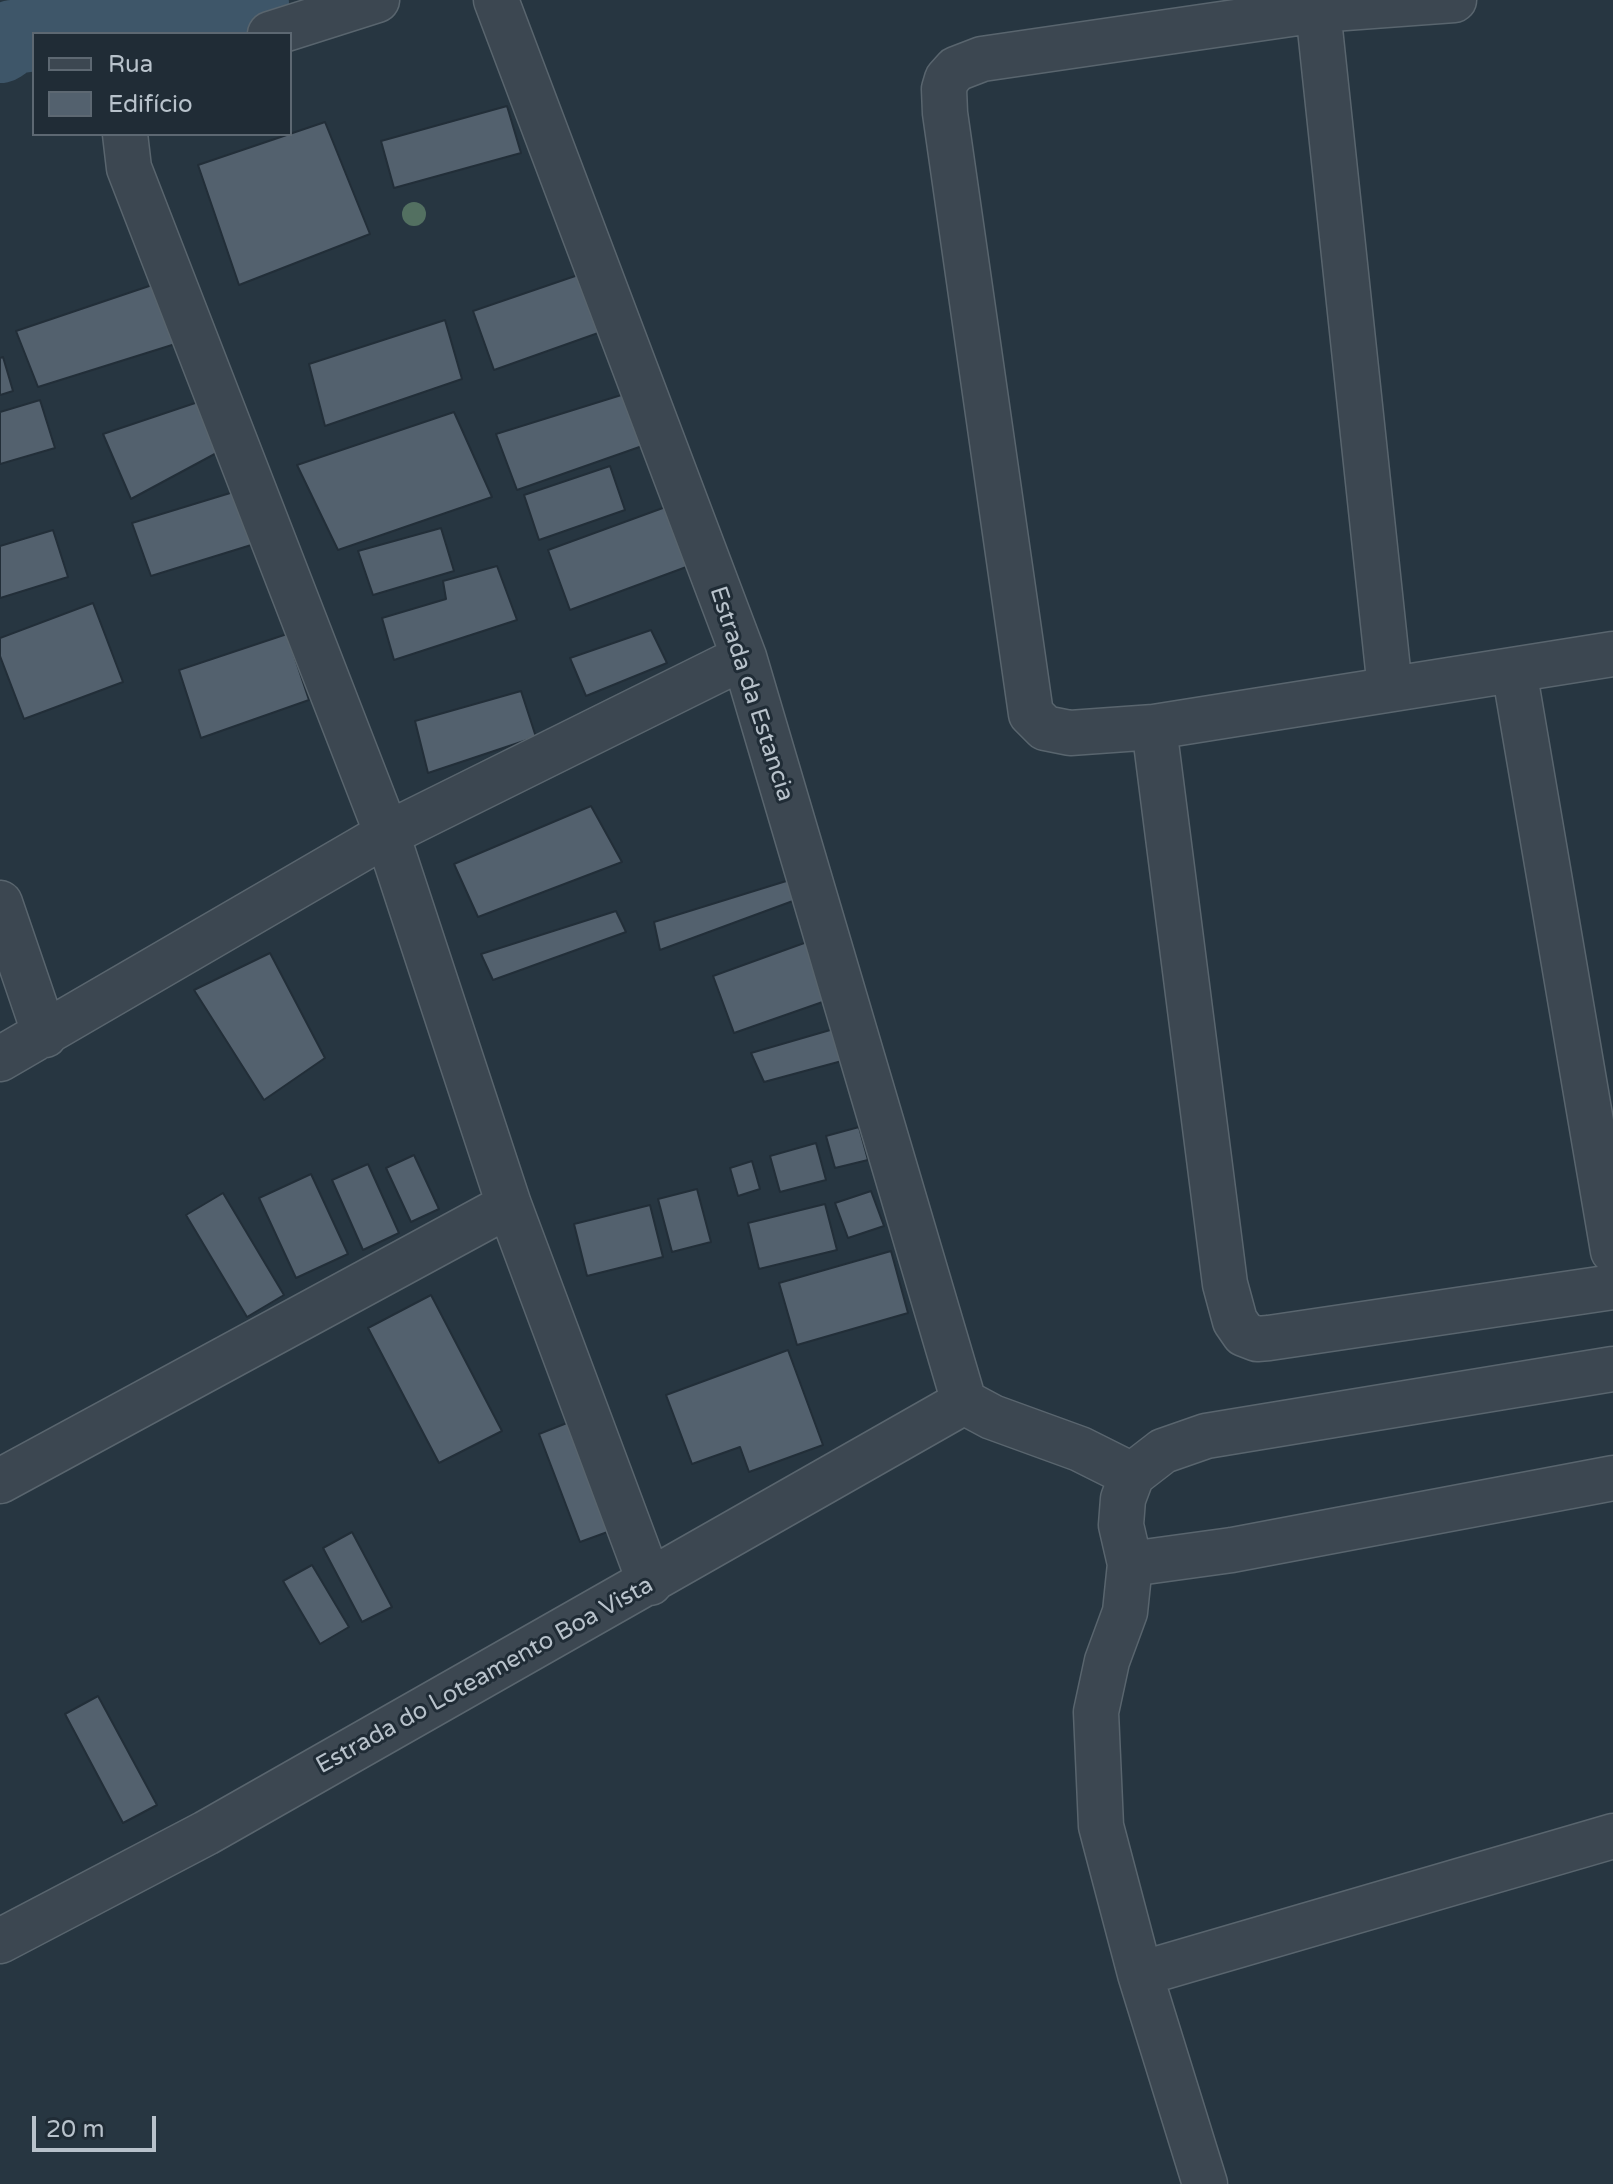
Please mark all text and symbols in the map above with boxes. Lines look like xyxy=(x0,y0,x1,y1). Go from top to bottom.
legend xyxy=(32,32,292,136)
text: Rua xyxy=(108,50,153,79)
text: Edifício xyxy=(108,90,193,119)
street label: Estrada da Estancia xyxy=(703,583,799,805)
street label: Estrada do Loteamento Boa Vista xyxy=(312,1571,658,1781)
scale bar xyxy=(36,2100,160,2150)
text: 20 m xyxy=(46,2115,104,2144)

